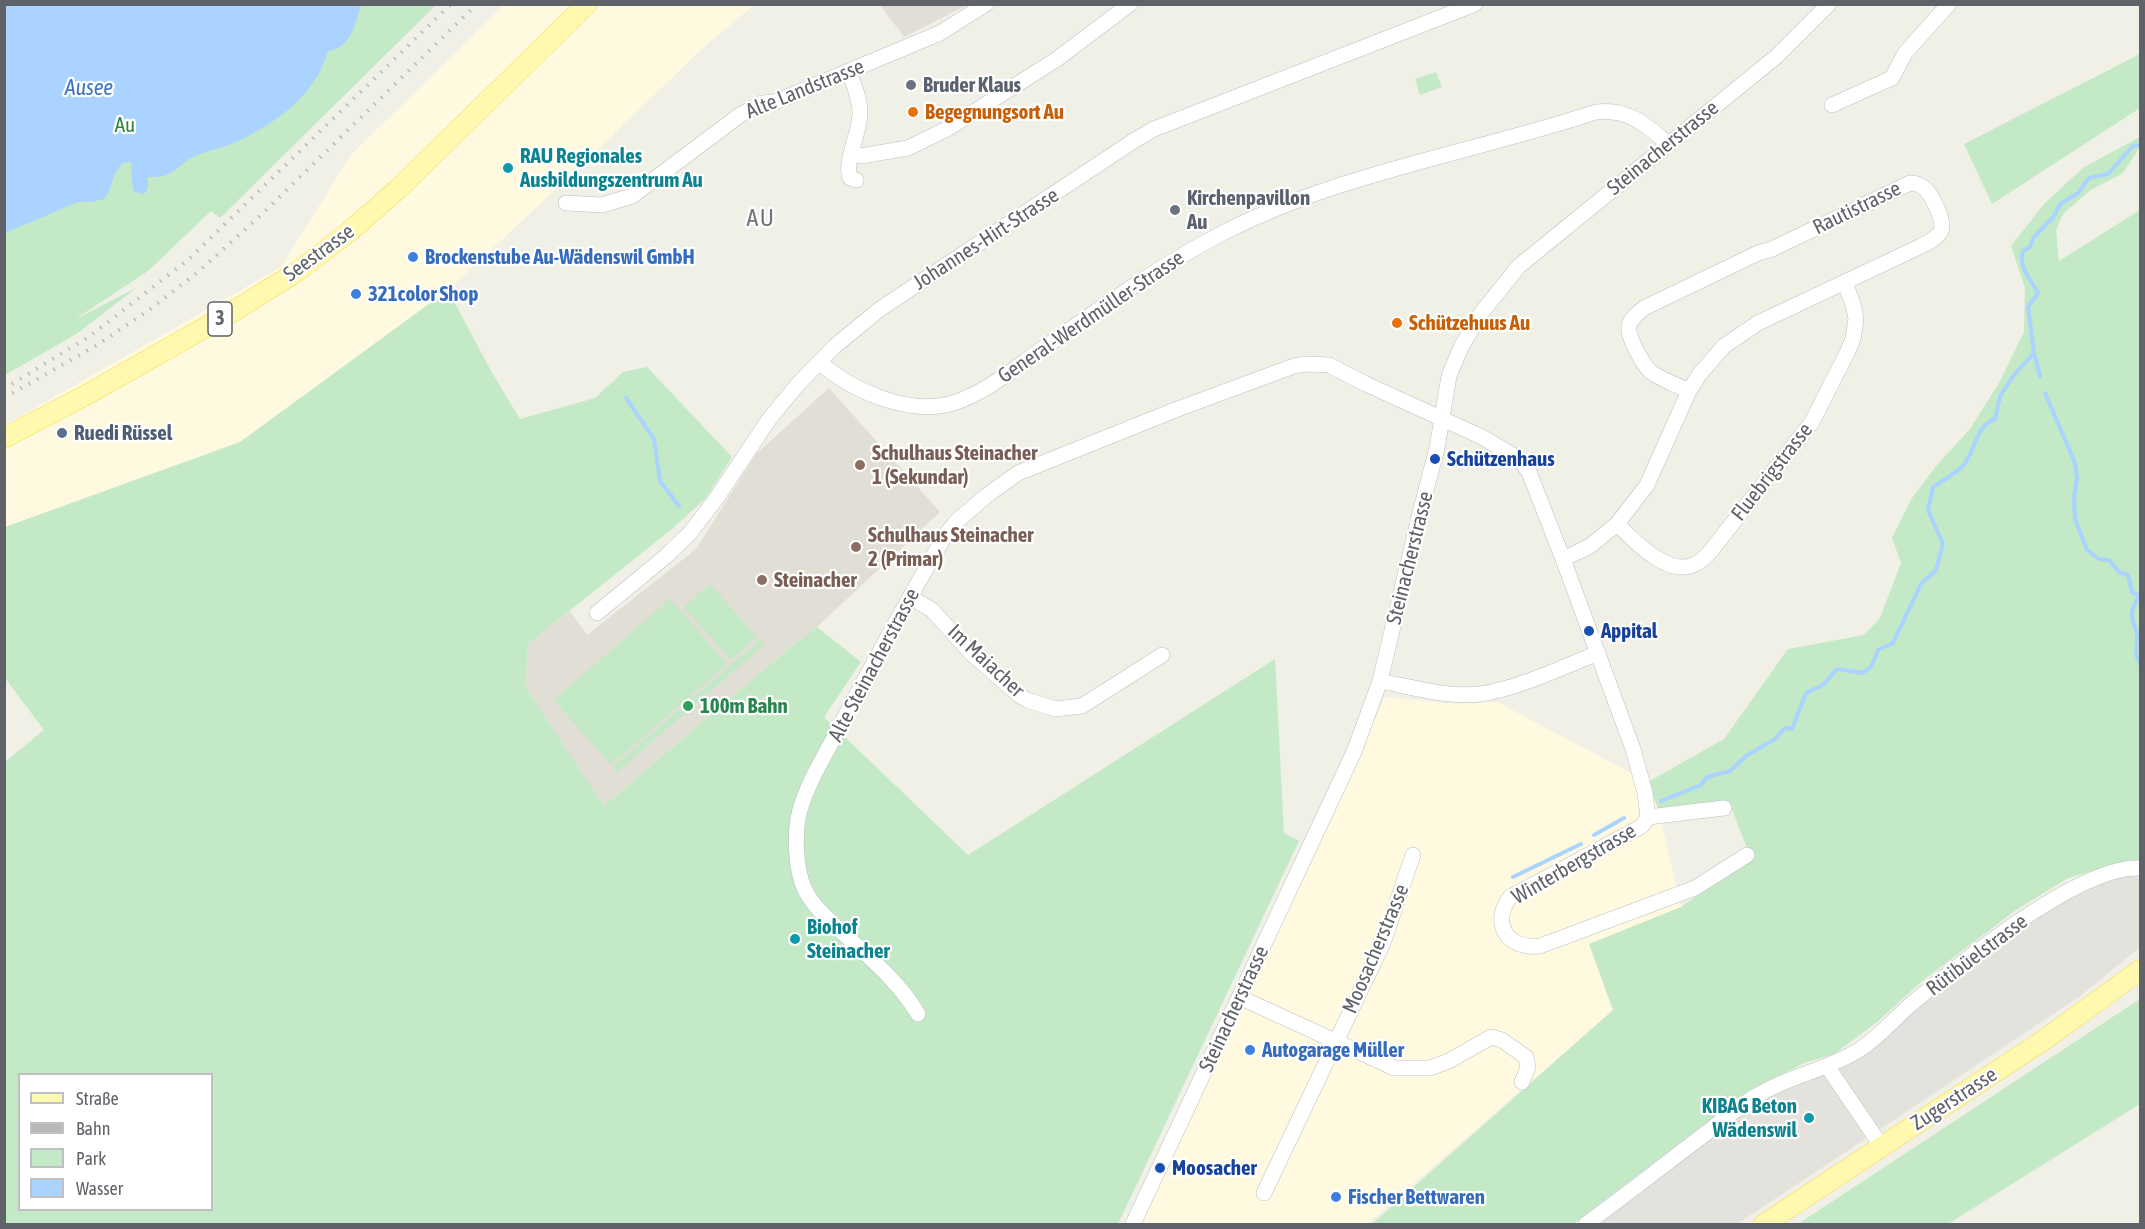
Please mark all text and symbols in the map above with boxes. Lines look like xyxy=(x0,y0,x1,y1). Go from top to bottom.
street label: Alte Landstrasse xyxy=(742,54,868,124)
place label: Bruder Klaus xyxy=(923,72,1021,98)
water label: Ausee xyxy=(65,75,113,101)
marker: Bruder Klaus xyxy=(904,78,918,92)
street label: Steinacherstrasse xyxy=(1602,95,1724,201)
place label: Begegnungsort Au xyxy=(925,99,1064,125)
marker: Begegnungsort Au xyxy=(906,105,920,119)
park label: Au xyxy=(115,112,135,138)
place label: RAU Regionales Ausbildungszentrum Au xyxy=(520,143,703,193)
marker: RAU Regionales Ausbildungszentrum Au xyxy=(501,161,515,175)
street label: Rautistrasse xyxy=(1809,176,1905,240)
street label: Johannes-Hirt-Strasse xyxy=(909,183,1063,295)
place label: Kirchenpavillon Au xyxy=(1187,185,1310,235)
marker: Kirchenpavillon Au xyxy=(1168,203,1182,217)
district label: AU xyxy=(747,204,775,232)
street label: Seestrasse xyxy=(279,219,359,287)
place label: Brockenstube Au-Wädenswil GmbH xyxy=(425,244,695,270)
street label: General-Werdmüller-Strasse xyxy=(993,245,1189,389)
marker: Brockenstube Au-Wädenswil GmbH xyxy=(406,250,420,264)
place label: 321color Shop xyxy=(368,281,478,307)
marker: 321color Shop xyxy=(349,287,363,301)
road number: 3 xyxy=(208,302,232,336)
place label: Schützehuus Au xyxy=(1409,310,1530,336)
marker: Schützehuus Au xyxy=(1390,316,1404,330)
street label: Fluebrigstrasse xyxy=(1726,418,1818,526)
place label: Ruedi Rüssel xyxy=(74,420,172,446)
marker: Ruedi Rüssel xyxy=(55,426,69,440)
place label: Schulhaus Steinacher 1 (Sekundar) xyxy=(872,440,1038,490)
place label: Schützenhaus xyxy=(1447,446,1555,472)
marker: Schützenhaus xyxy=(1428,452,1442,466)
marker: Schulhaus Steinacher 1 (Sekundar) xyxy=(853,458,867,472)
street label: Steinacherstrasse xyxy=(1381,489,1439,627)
place label: Schulhaus Steinacher 2 (Primar) xyxy=(868,522,1034,572)
marker: Schulhaus Steinacher 2 (Primar) xyxy=(849,540,863,554)
place label: Steinacher xyxy=(774,567,857,593)
marker: Steinacher xyxy=(755,573,769,587)
street label: Alte Steinacherstrasse xyxy=(823,584,925,746)
place label: Appital xyxy=(1601,618,1657,644)
street label: Im Maiacher xyxy=(942,619,1030,703)
marker: Appital xyxy=(1582,624,1596,638)
place label: 100m Bahn xyxy=(700,693,788,719)
marker: 100m Bahn xyxy=(681,699,695,713)
street label: Winterbergstrasse xyxy=(1507,818,1641,910)
street label: Moosacherstrasse xyxy=(1337,881,1415,1017)
street label: Rütibüelstrasse xyxy=(1921,909,2033,1001)
place label: Biohof Steinacher xyxy=(807,914,890,964)
marker: Biohof Steinacher xyxy=(788,932,802,946)
street label: Steinacherstrasse xyxy=(1194,942,1274,1076)
place label: Autogarage Müller xyxy=(1262,1037,1404,1063)
marker: Autogarage Müller xyxy=(1243,1043,1257,1057)
street label: Zugerstrasse xyxy=(1906,1062,2002,1136)
legend xyxy=(18,1073,213,1211)
text: Straße xyxy=(76,1088,119,1109)
place label: KIBAG Beton Wädenswil xyxy=(1702,1093,1797,1143)
marker: KIBAG Beton Wädenswil xyxy=(1802,1111,1816,1125)
text: Bahn xyxy=(76,1118,110,1139)
text: Park xyxy=(76,1148,106,1169)
place label: Moosacher xyxy=(1172,1155,1257,1181)
marker: Moosacher xyxy=(1153,1161,1167,1175)
text: Wasser xyxy=(76,1178,123,1199)
place label: Fischer Bettwaren xyxy=(1348,1184,1485,1210)
marker: Fischer Bettwaren xyxy=(1329,1190,1343,1204)

